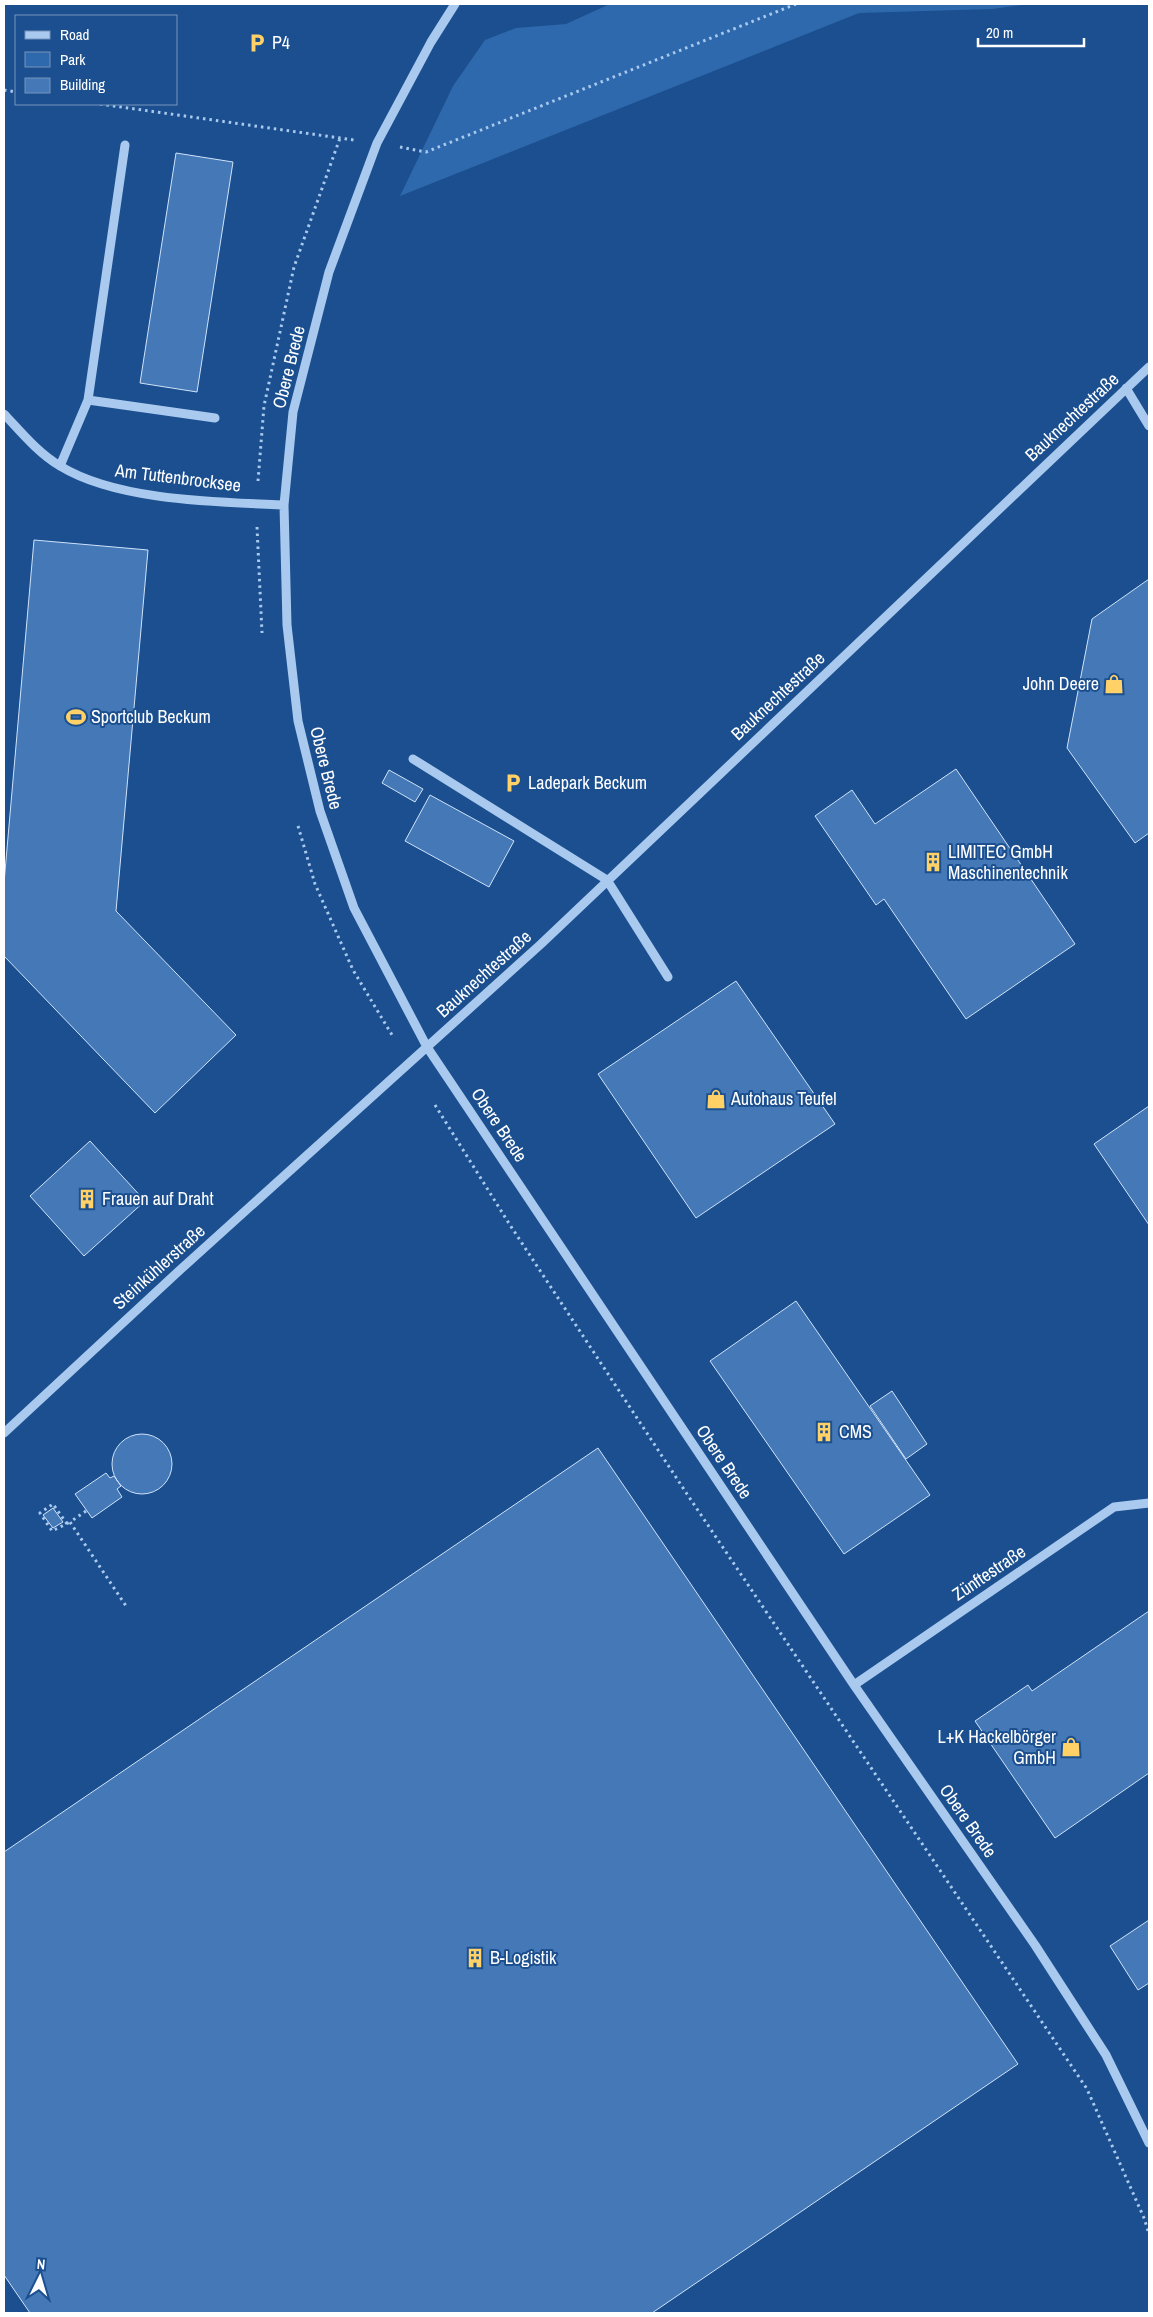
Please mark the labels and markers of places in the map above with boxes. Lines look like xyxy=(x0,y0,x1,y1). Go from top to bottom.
place label: P4 xyxy=(272,30,290,55)
parking icon: P4 xyxy=(246,32,268,54)
place label: John Deere xyxy=(1023,671,1099,696)
shop icon: John Deere xyxy=(1103,673,1125,695)
place label: Sportclub Beckum xyxy=(91,704,211,729)
sports icon: Sportclub Beckum xyxy=(65,706,87,728)
place label: Ladepark Beckum xyxy=(528,770,647,795)
parking icon: Ladepark Beckum xyxy=(502,772,524,794)
place label: LIMITEC GmbH Maschinentechnik xyxy=(948,839,1068,885)
building icon: LIMITEC GmbH Maschinentechnik xyxy=(922,851,944,873)
place label: Autohaus Teufel xyxy=(730,1086,837,1111)
shop icon: Autohaus Teufel xyxy=(705,1088,727,1110)
place label: Frauen auf Draht xyxy=(102,1186,214,1211)
building icon: Frauen auf Draht xyxy=(76,1188,98,1210)
place label: CMS xyxy=(839,1419,872,1444)
building icon: CMS xyxy=(813,1421,835,1443)
place label: L+K Hackelbörger GmbH xyxy=(937,1724,1056,1770)
shop icon: L+K Hackelbörger GmbH xyxy=(1060,1736,1082,1758)
place label: B-Logistik xyxy=(490,1945,557,1970)
building icon: B-Logistik xyxy=(464,1947,486,1969)

